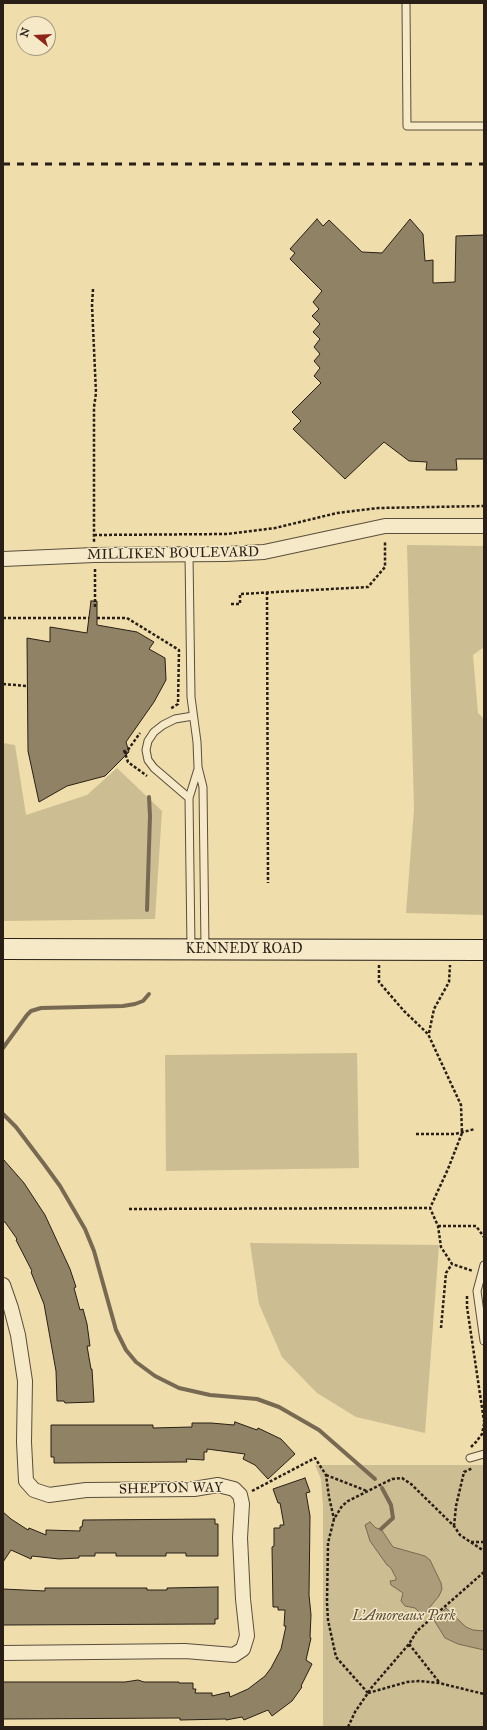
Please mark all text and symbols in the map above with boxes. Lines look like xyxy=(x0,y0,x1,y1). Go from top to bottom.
north arrow xyxy=(16,16,56,56)
text: N xyxy=(17,26,33,39)
street label: MILLIKEN BOULEVARD xyxy=(87,544,259,564)
street label: KENNEDY ROAD xyxy=(186,942,302,958)
street label: SHEPTON WAY xyxy=(119,1480,223,1498)
park label: L'Amoreaux Park xyxy=(352,1609,456,1625)

